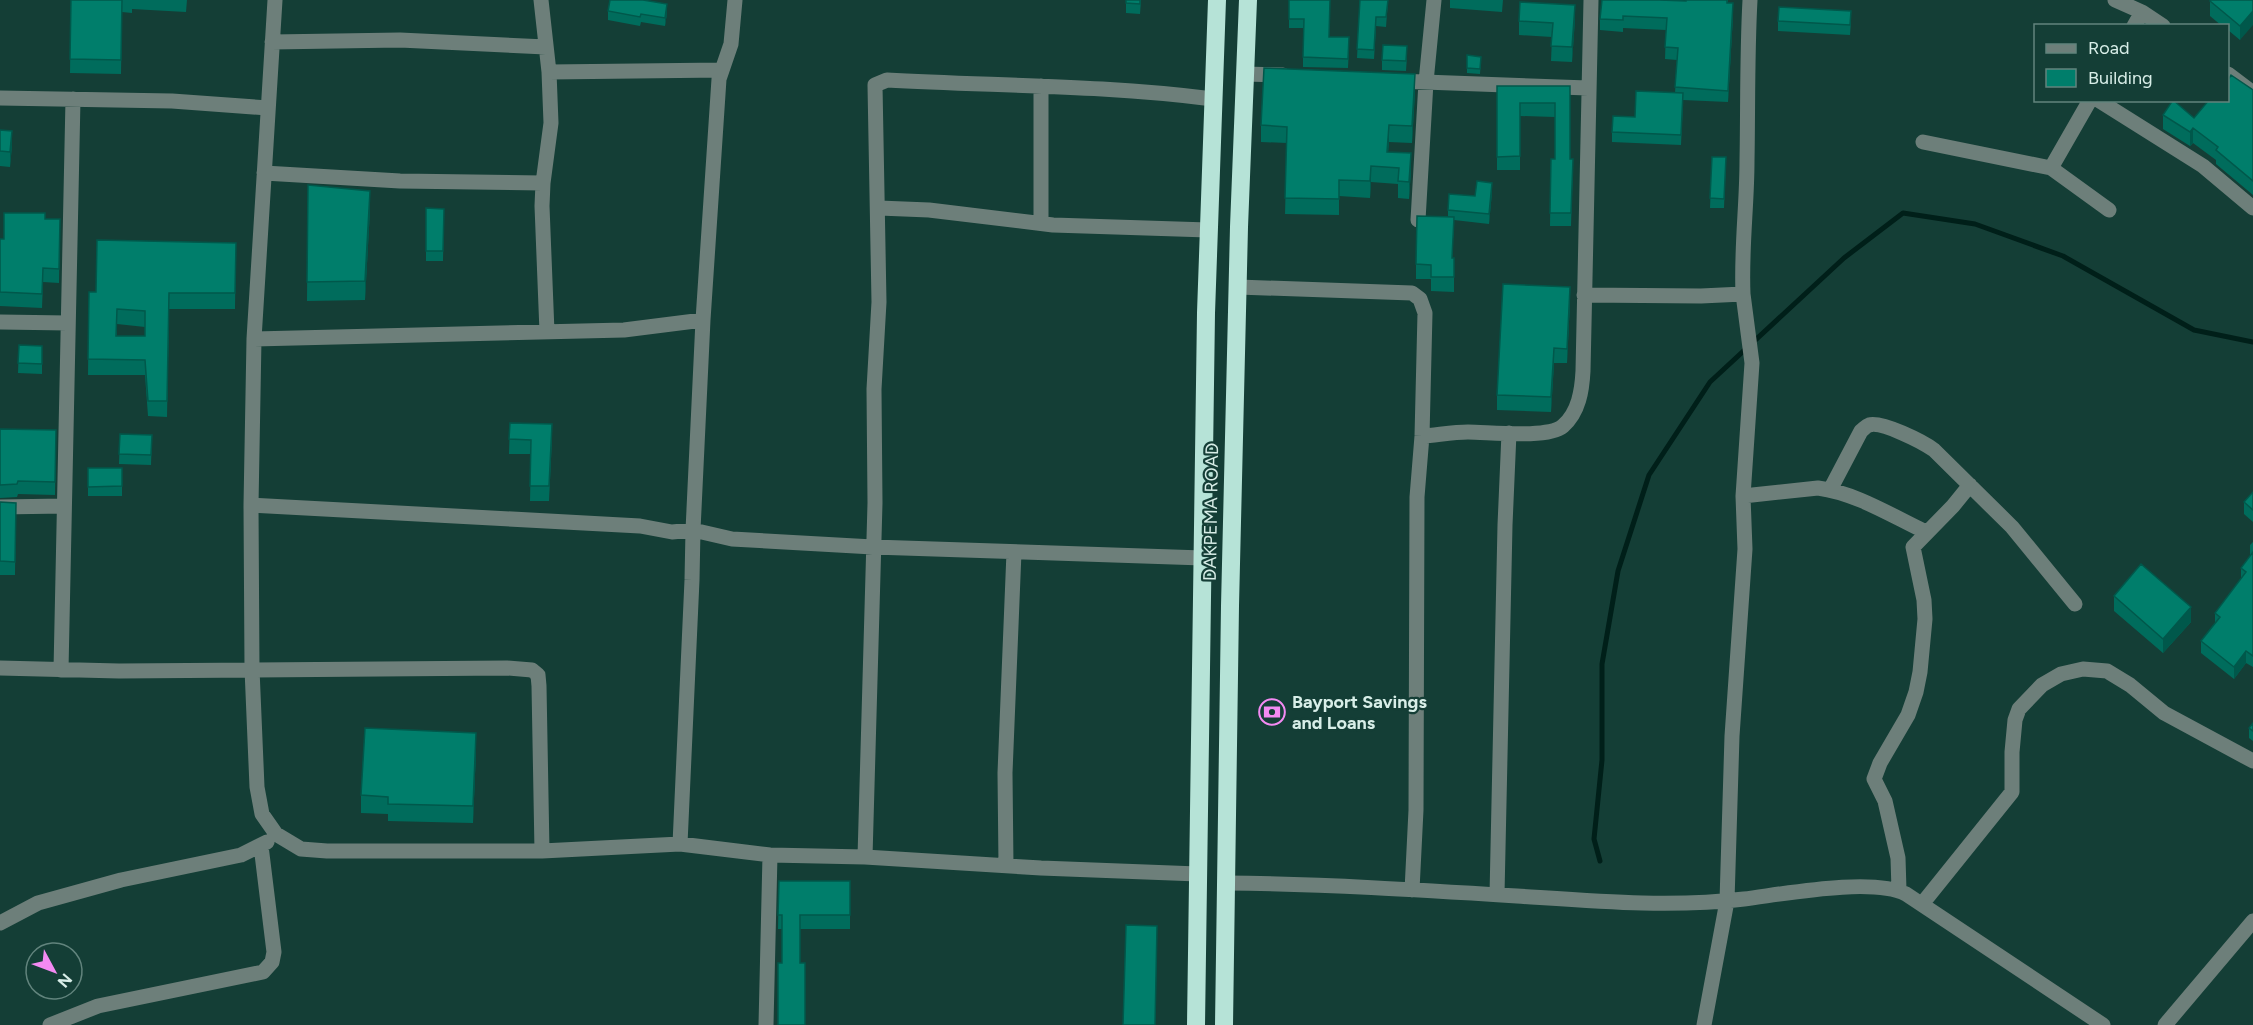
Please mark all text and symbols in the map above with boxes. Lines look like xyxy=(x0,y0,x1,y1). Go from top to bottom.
legend xyxy=(2034,24,2229,102)
text: Road xyxy=(2088,37,2129,59)
text: Building xyxy=(2088,67,2153,89)
street label: DAKPEMA ROAD xyxy=(1199,443,1223,581)
place label: Bayport Savings and Loans xyxy=(1292,691,1427,734)
bank icon: Bayport Savings and Loans xyxy=(1257,697,1287,727)
north arrow xyxy=(24,941,84,1001)
text: N xyxy=(54,970,76,991)

